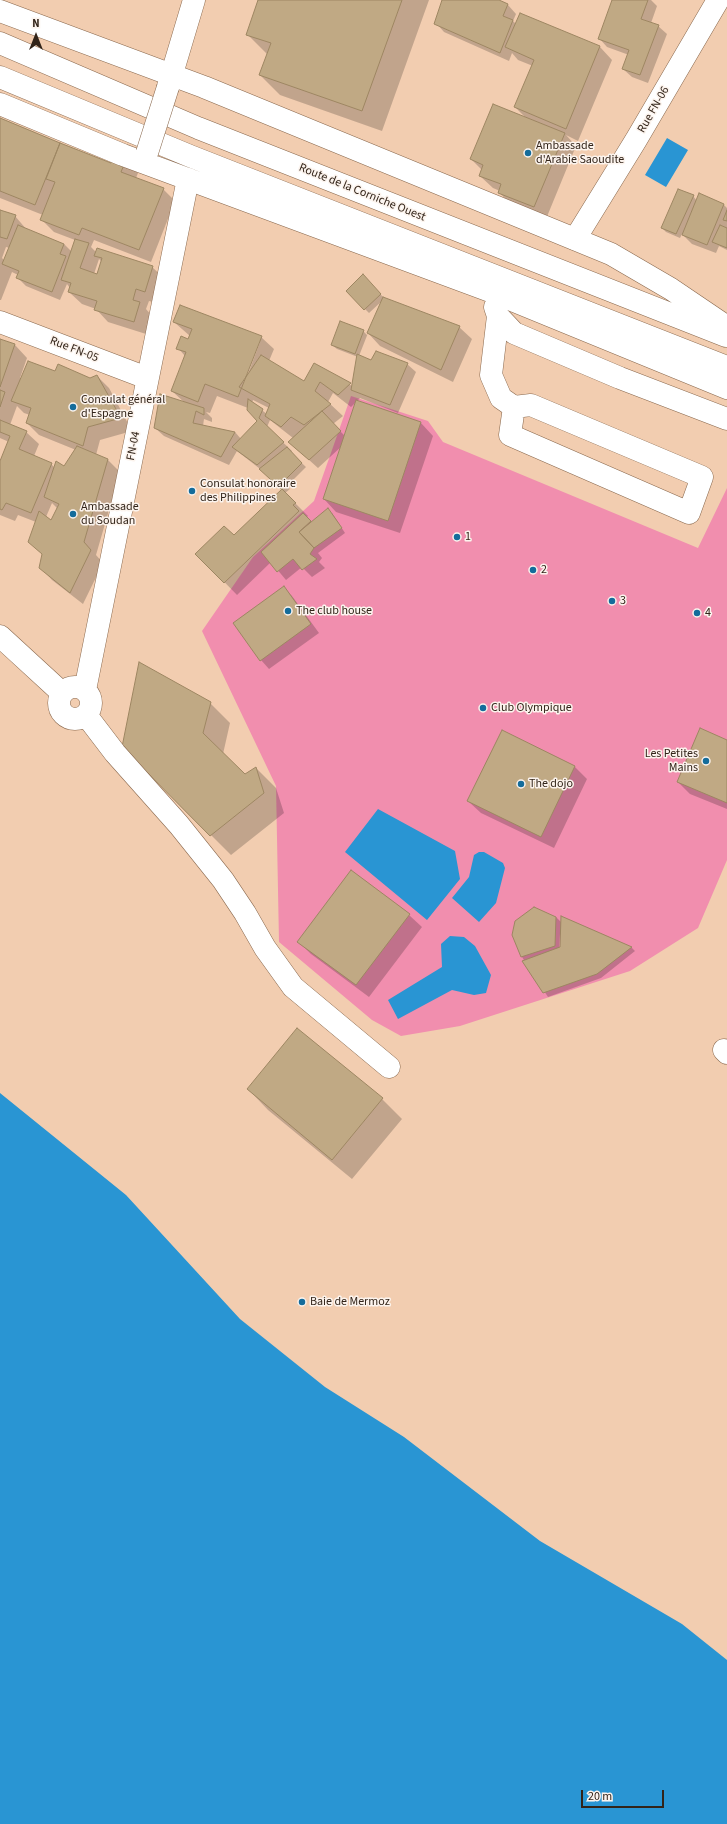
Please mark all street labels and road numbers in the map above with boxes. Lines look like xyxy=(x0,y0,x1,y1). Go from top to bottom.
street label: Rue FN-06 xyxy=(635,84,673,136)
street label: Route de la Corniche Ouest xyxy=(297,161,427,225)
street label: Rue FN-05 xyxy=(48,334,100,366)
street label: FN-04 xyxy=(124,430,144,462)

